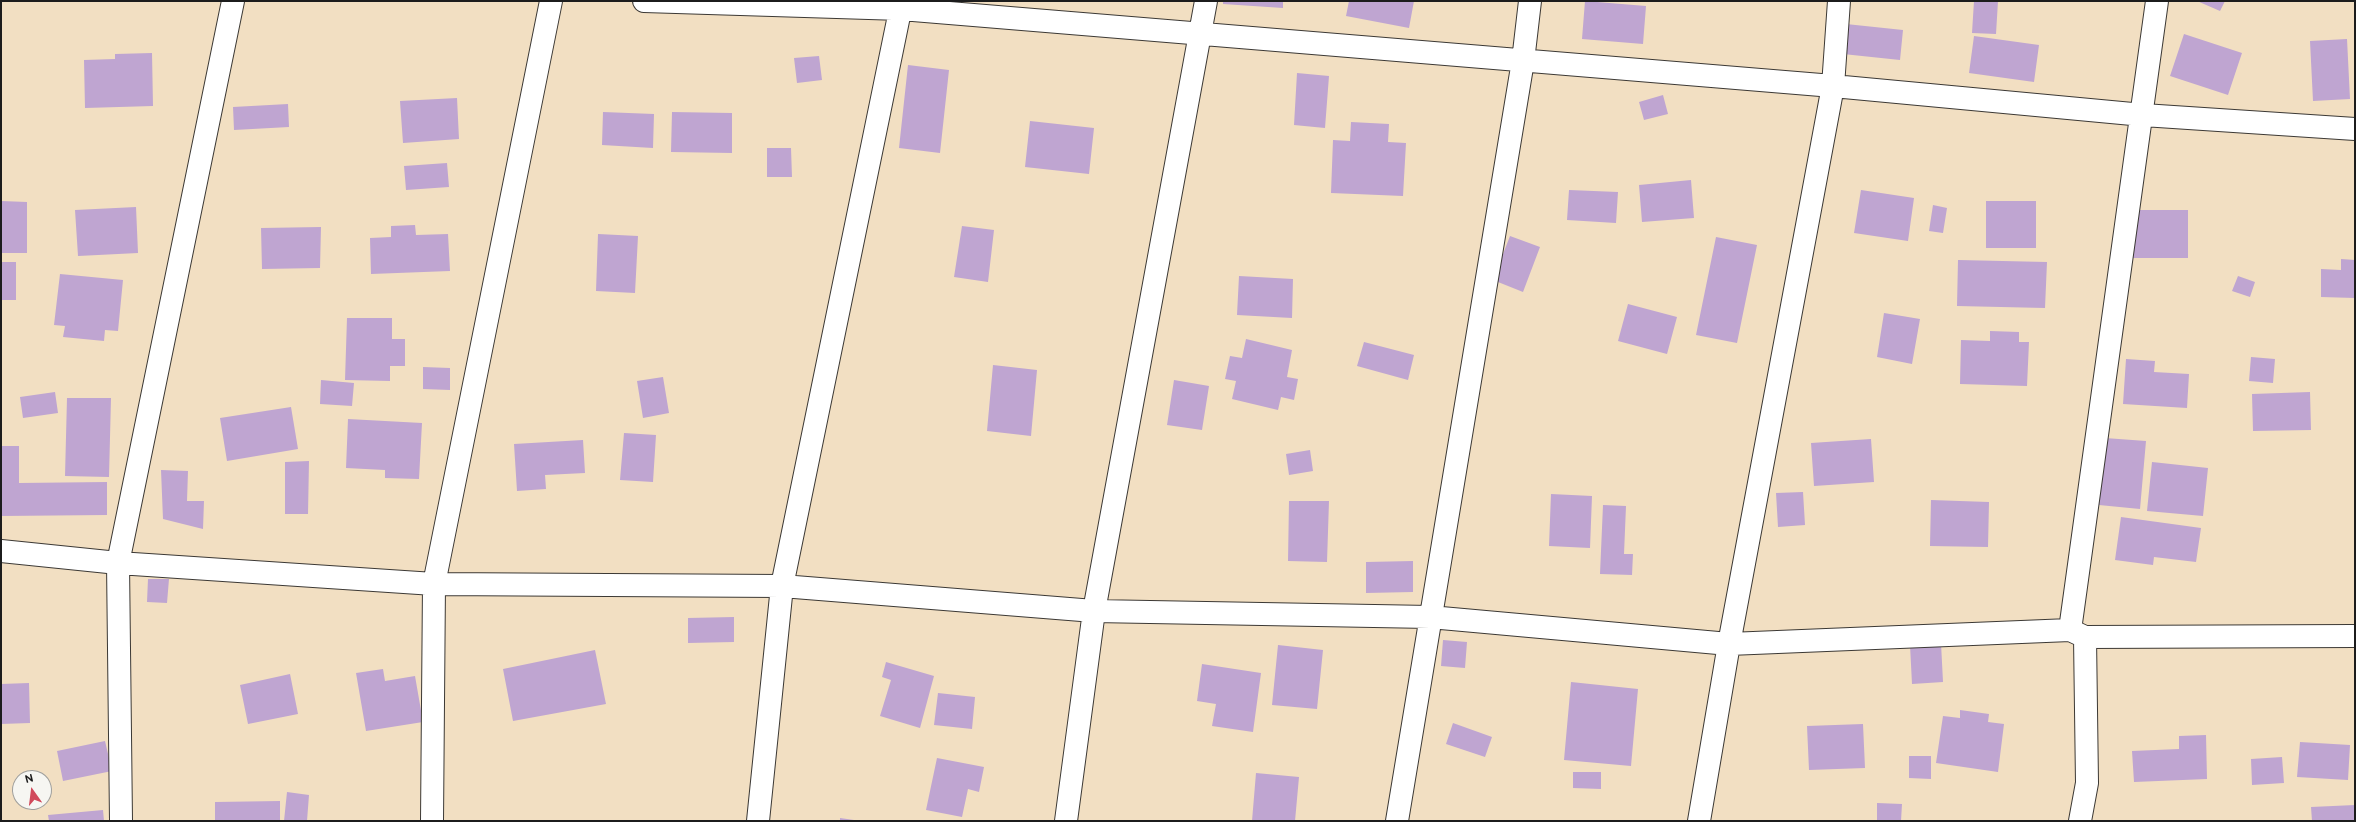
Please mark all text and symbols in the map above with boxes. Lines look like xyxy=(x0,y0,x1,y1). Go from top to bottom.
north arrow xyxy=(12,770,52,810)
text: N xyxy=(24,772,35,786)

